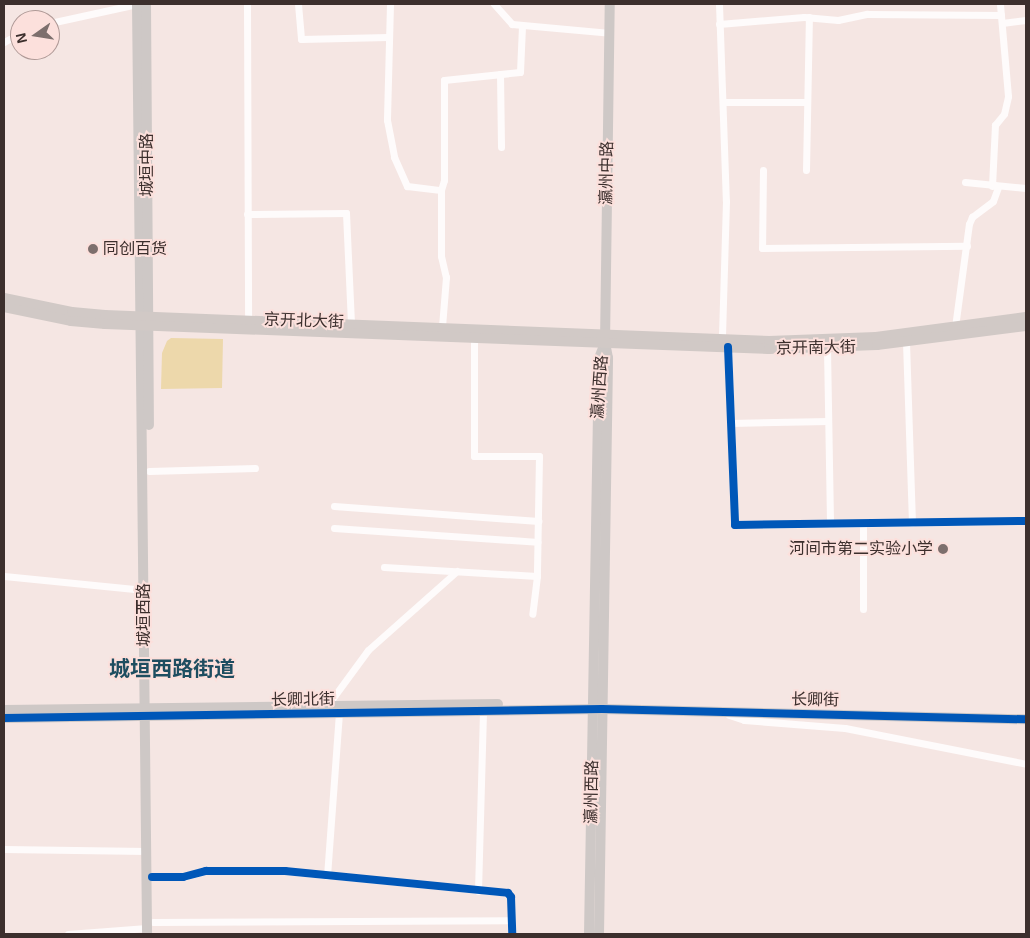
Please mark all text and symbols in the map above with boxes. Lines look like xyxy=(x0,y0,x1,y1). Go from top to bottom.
north arrow xyxy=(10,10,60,60)
text: N xyxy=(12,31,30,45)
street label: 城垣中路 xyxy=(137,133,157,197)
street label: 瀛州中路 xyxy=(597,141,617,205)
place label: 同创百货 xyxy=(103,239,167,259)
marker: 同创百货 xyxy=(87,243,99,255)
street label: 京开北大街 xyxy=(264,310,344,332)
street label: 京开南大街 xyxy=(776,338,856,358)
street label: 瀛州西路 xyxy=(588,354,612,420)
place label: 河间市第二实验小学 xyxy=(789,539,933,559)
marker: 河间市第二实验小学 xyxy=(937,543,949,555)
street label: 城垣西路 xyxy=(134,583,154,647)
district label: 城垣西路街道 xyxy=(109,656,235,682)
street label: 长卿北街 xyxy=(271,690,335,710)
street label: 长卿街 xyxy=(791,690,839,710)
street label: 瀛州西路 xyxy=(582,760,602,824)

